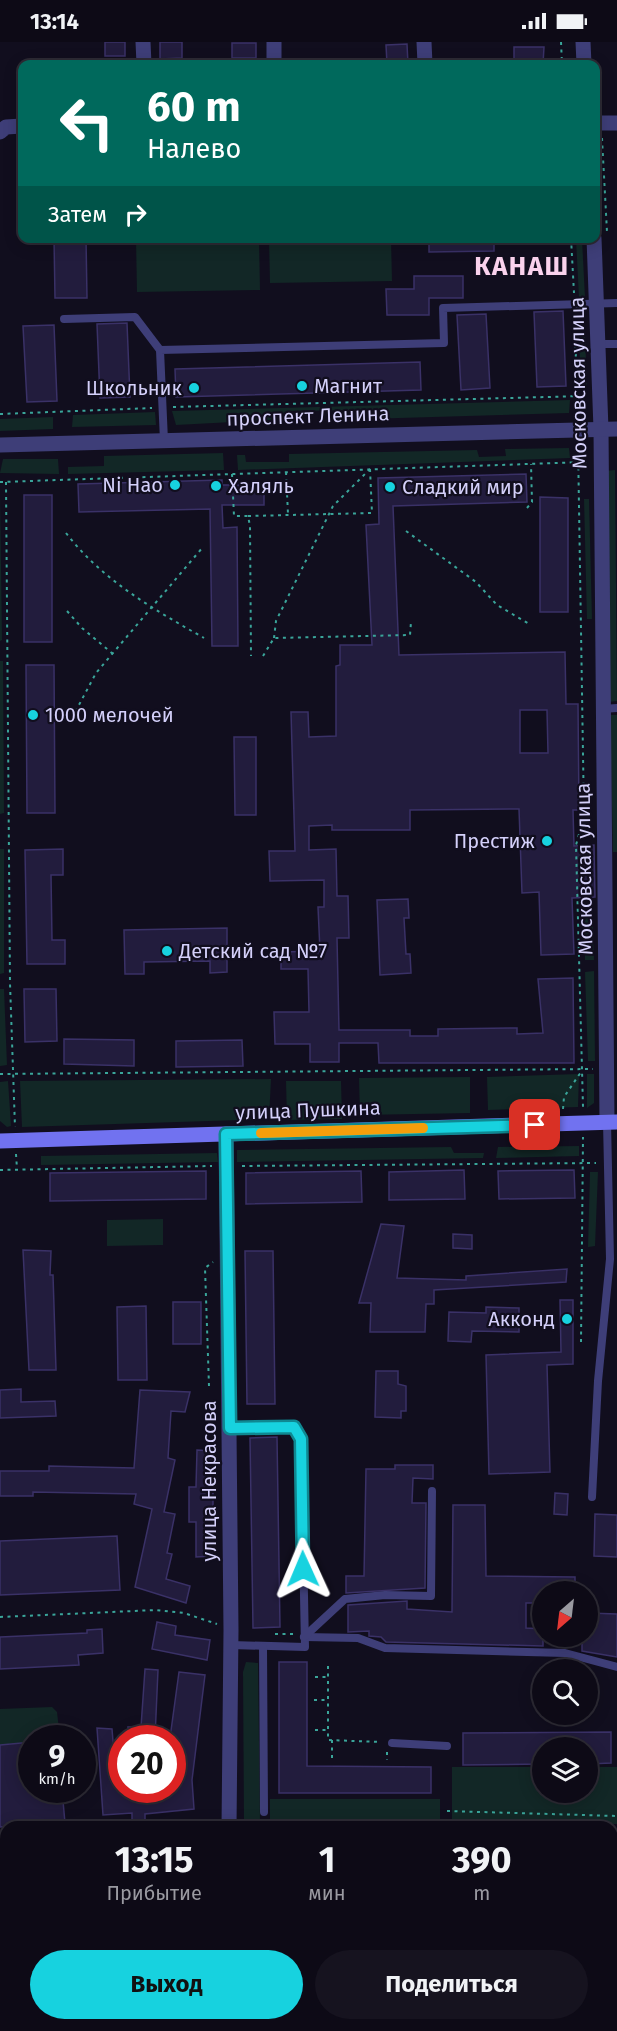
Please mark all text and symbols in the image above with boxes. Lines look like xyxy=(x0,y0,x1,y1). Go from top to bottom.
text: 13:14 xyxy=(30,8,79,35)
text: 60 m xyxy=(147,82,241,132)
icon: left xyxy=(48,84,126,162)
text: Налево xyxy=(147,133,241,165)
icon: right xyxy=(119,198,152,231)
text: Затем xyxy=(48,201,107,228)
district label: КАНАШ xyxy=(474,251,570,282)
street label: Московская улица xyxy=(564,297,592,469)
place label: Магнит xyxy=(314,374,383,398)
place label: Школьник xyxy=(86,376,183,400)
marker: Магнит xyxy=(295,379,309,393)
marker: Школьник xyxy=(187,381,201,395)
street label: проспект Ленина xyxy=(226,401,390,431)
place label: Ni Hao xyxy=(102,473,163,497)
place label: Халяль xyxy=(228,474,294,498)
place label: Сладкий мир xyxy=(402,475,524,499)
marker: Ni Hao xyxy=(168,478,182,492)
marker: Халяль xyxy=(209,479,223,493)
marker: Сладкий мир xyxy=(383,480,397,494)
place label: 1000 мелочей xyxy=(45,703,174,727)
marker: 1000 мелочей xyxy=(26,708,40,722)
street label: Московская улица xyxy=(570,783,598,955)
place label: Престиж xyxy=(454,829,535,853)
marker: Престиж xyxy=(540,834,554,848)
place label: Детский сад №7 xyxy=(178,939,327,963)
marker: Детский сад №7 xyxy=(160,944,174,958)
street label: улица Пушкина xyxy=(235,1095,381,1125)
pin xyxy=(509,1099,560,1150)
icon: arrive xyxy=(518,1108,551,1141)
place label: Акконд xyxy=(488,1307,555,1331)
marker: Акконд xyxy=(560,1312,574,1326)
street label: улица Некрасова xyxy=(197,1400,221,1562)
position arrow xyxy=(271,1537,335,1601)
north arrow xyxy=(532,1581,598,1647)
map controls xyxy=(532,1581,598,1803)
button: search xyxy=(532,1659,598,1725)
speed limit sign: 20 xyxy=(108,1725,186,1803)
button: layers xyxy=(532,1737,598,1803)
text: 9 xyxy=(49,1739,65,1775)
text: km/h xyxy=(38,1770,76,1788)
text: 13:15 xyxy=(115,1838,194,1882)
text: 1 xyxy=(319,1838,335,1882)
text: 390 xyxy=(452,1838,512,1882)
text: Прибытие xyxy=(106,1881,202,1905)
text: мин xyxy=(308,1881,346,1905)
text: m xyxy=(473,1881,490,1905)
button: Выход xyxy=(30,1950,303,2019)
button: Поделиться xyxy=(315,1950,588,2019)

